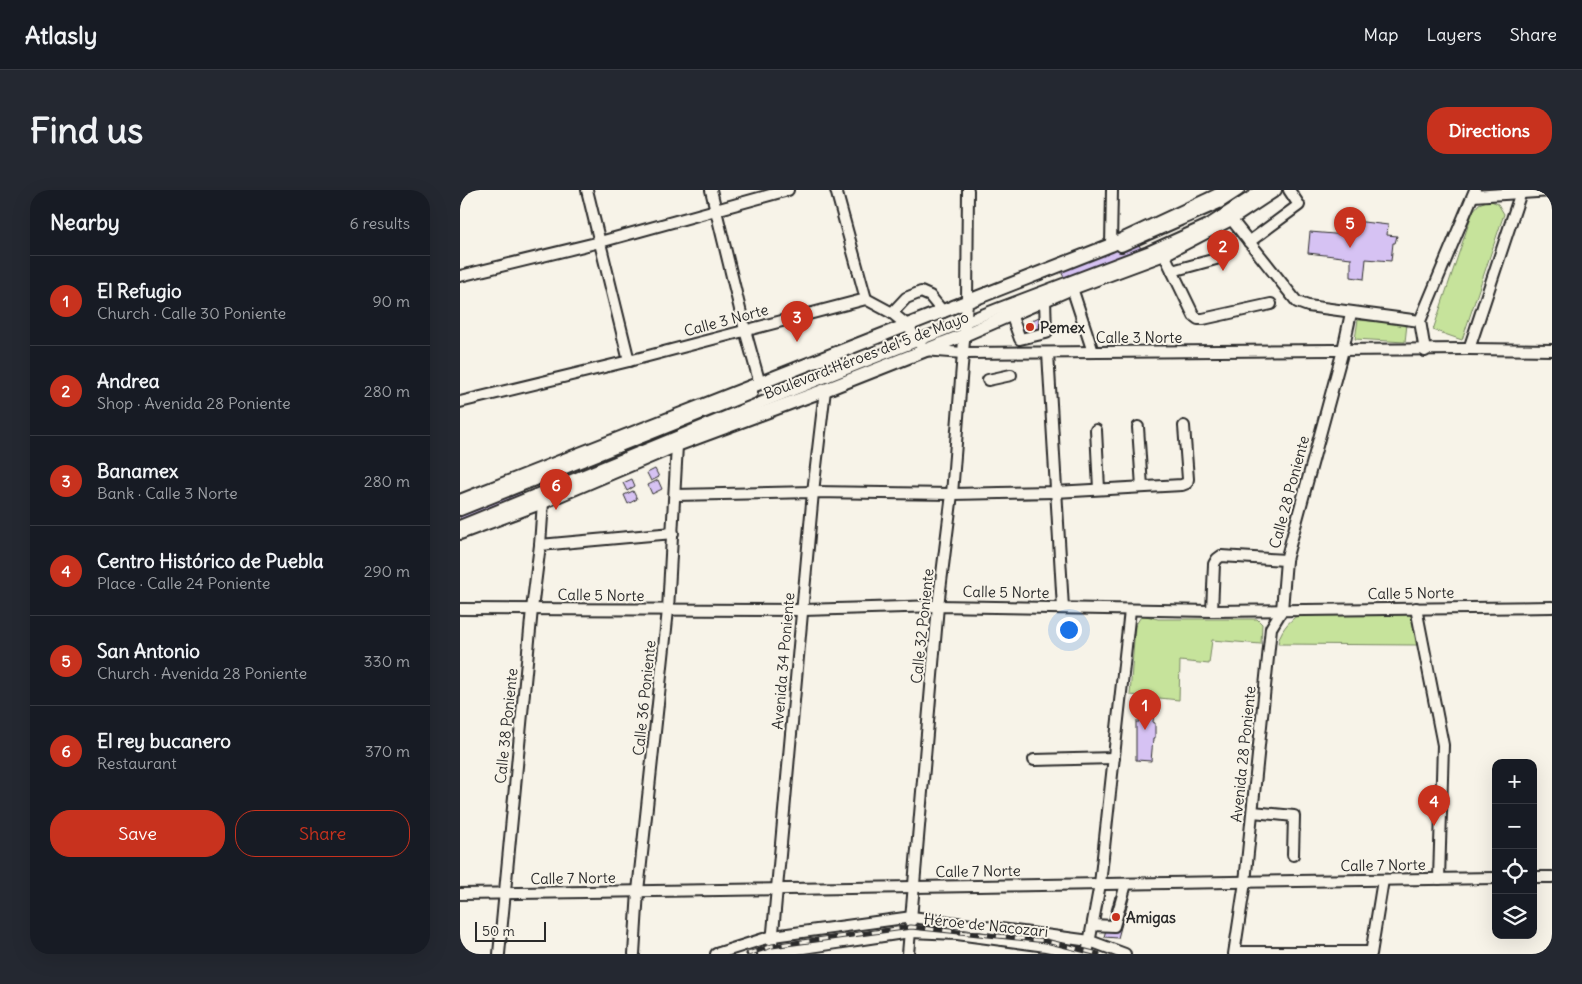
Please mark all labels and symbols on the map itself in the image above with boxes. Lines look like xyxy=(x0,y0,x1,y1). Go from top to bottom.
pin: 5 xyxy=(1334,207,1366,248)
pin: 2 xyxy=(1207,230,1239,271)
street label: Calle 3 Norte xyxy=(682,300,770,340)
pin: 3 xyxy=(781,301,813,342)
street label: Boulevard Héroes del 5 de Mayo xyxy=(761,307,971,403)
place label: Pemex xyxy=(1040,318,1086,337)
marker: Pemex xyxy=(1024,321,1036,333)
street label: Calle 3 Norte xyxy=(1096,328,1182,347)
street label: Calle 28 Poniente xyxy=(1265,434,1313,550)
pin: 6 xyxy=(540,469,572,510)
street label: Calle 32 Poniente xyxy=(907,567,937,685)
street label: Calle 5 Norte xyxy=(963,582,1049,602)
street label: Calle 5 Norte xyxy=(1368,583,1454,603)
street label: Calle 5 Norte xyxy=(558,585,644,605)
street label: Avenida 34 Poniente xyxy=(768,592,798,730)
your location xyxy=(1056,617,1082,643)
street label: Calle 36 Poniente xyxy=(628,639,660,757)
street label: Calle 38 Poniente xyxy=(490,667,522,785)
street label: Avenida 28 Poniente xyxy=(1226,685,1260,823)
pin: 1 xyxy=(1129,689,1161,730)
pin: 4 xyxy=(1418,785,1450,826)
street label: Calle 7 Norte xyxy=(1340,855,1426,875)
street label: Calle 7 Norte xyxy=(935,861,1021,881)
street label: Calle 7 Norte xyxy=(530,868,616,888)
place label: Amigas xyxy=(1126,908,1176,928)
street label: Héroe de Nacozari xyxy=(923,909,1049,941)
marker: Amigas xyxy=(1110,911,1122,923)
scale bar xyxy=(475,919,546,942)

